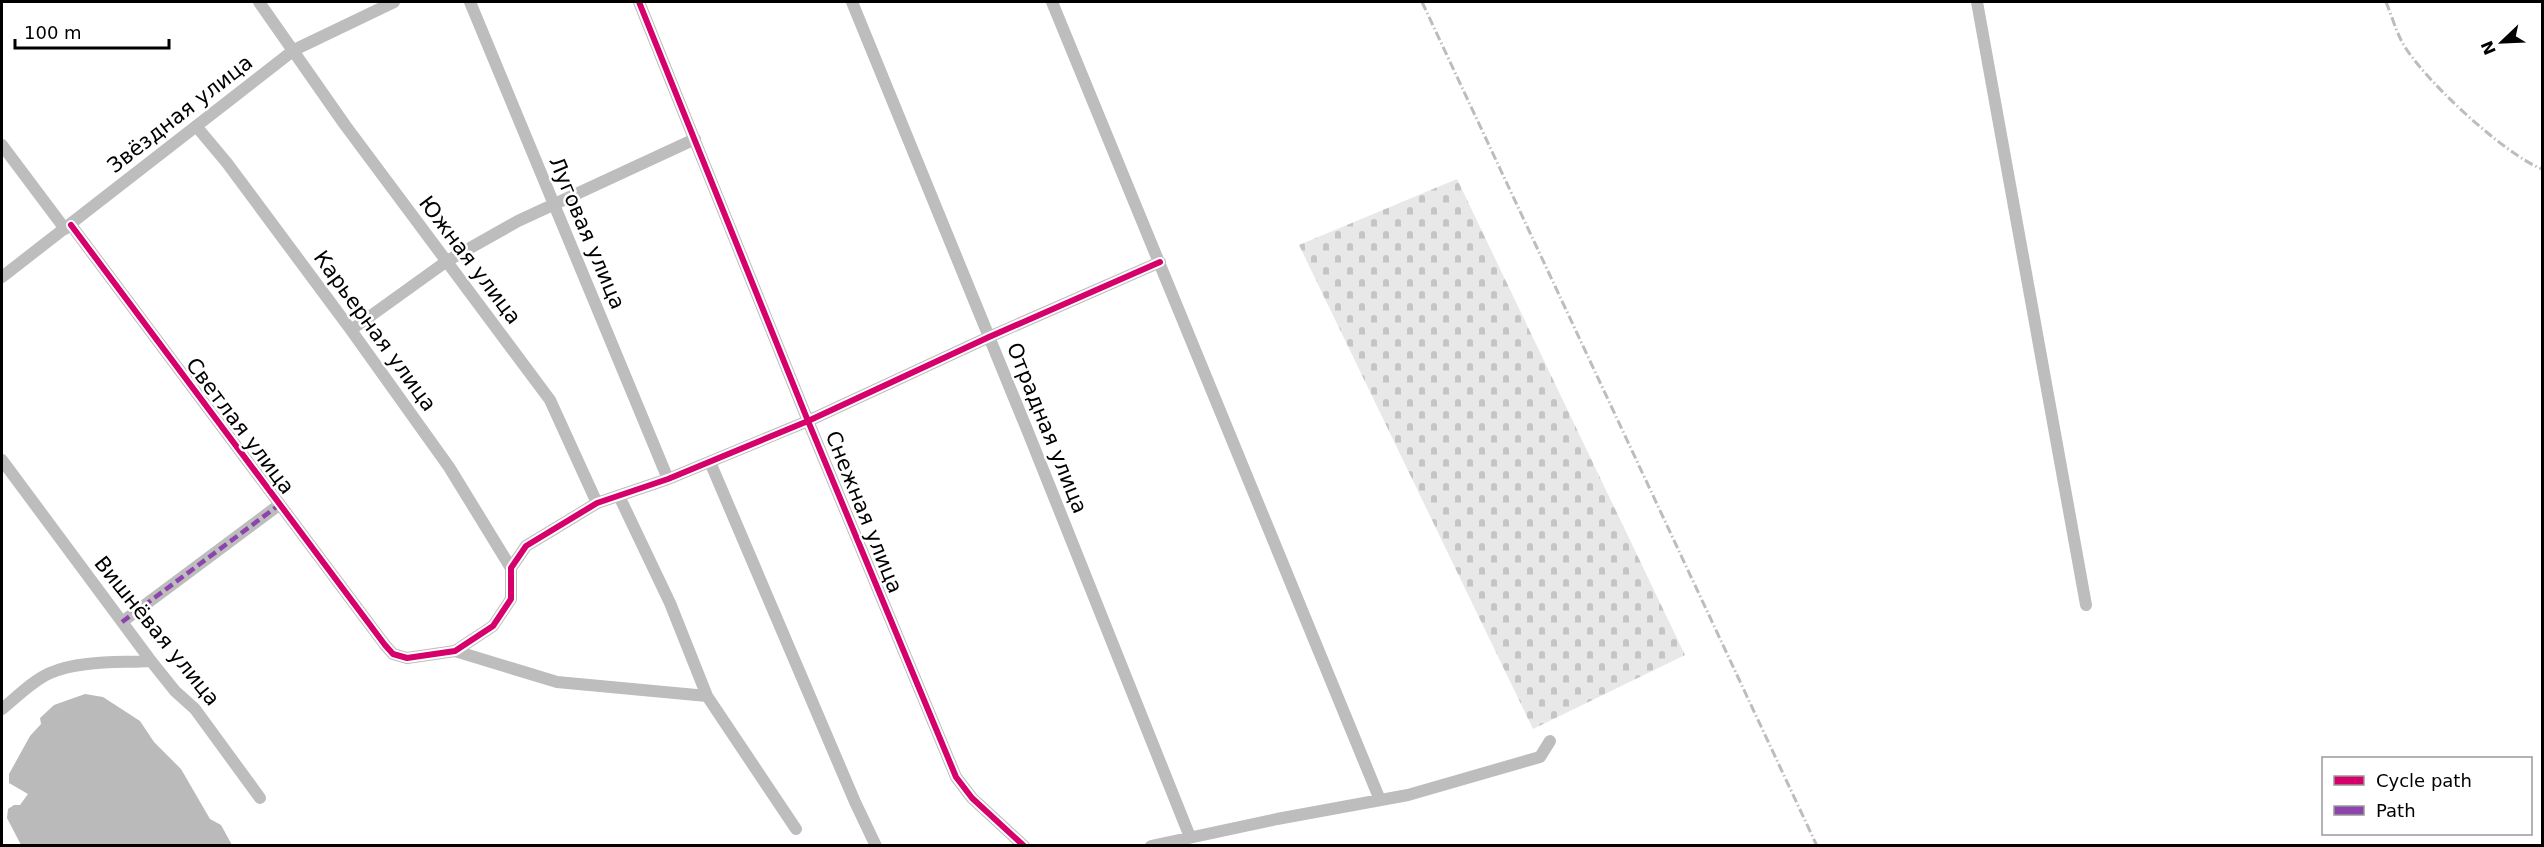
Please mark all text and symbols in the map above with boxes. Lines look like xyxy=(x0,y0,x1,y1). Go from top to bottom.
scale bar xyxy=(15,12,170,50)
north arrow xyxy=(2472,12,2532,72)
text: 100 m xyxy=(24,22,82,43)
text: N xyxy=(2477,38,2500,58)
street label: Звёздная улица xyxy=(103,50,257,178)
street label: Луговая улица xyxy=(544,153,630,313)
street label: Южная улица xyxy=(414,191,526,329)
street label: Карьерная улица xyxy=(309,246,441,416)
street label: Отрадная улица xyxy=(1002,339,1092,517)
street label: Светлая улица xyxy=(181,353,299,499)
street label: Снежная улица xyxy=(821,427,907,597)
street label: Вишнёвая улица xyxy=(89,552,225,710)
legend xyxy=(2322,757,2532,835)
text: Cycle path xyxy=(2376,770,2472,791)
text: Path xyxy=(2376,800,2416,821)

